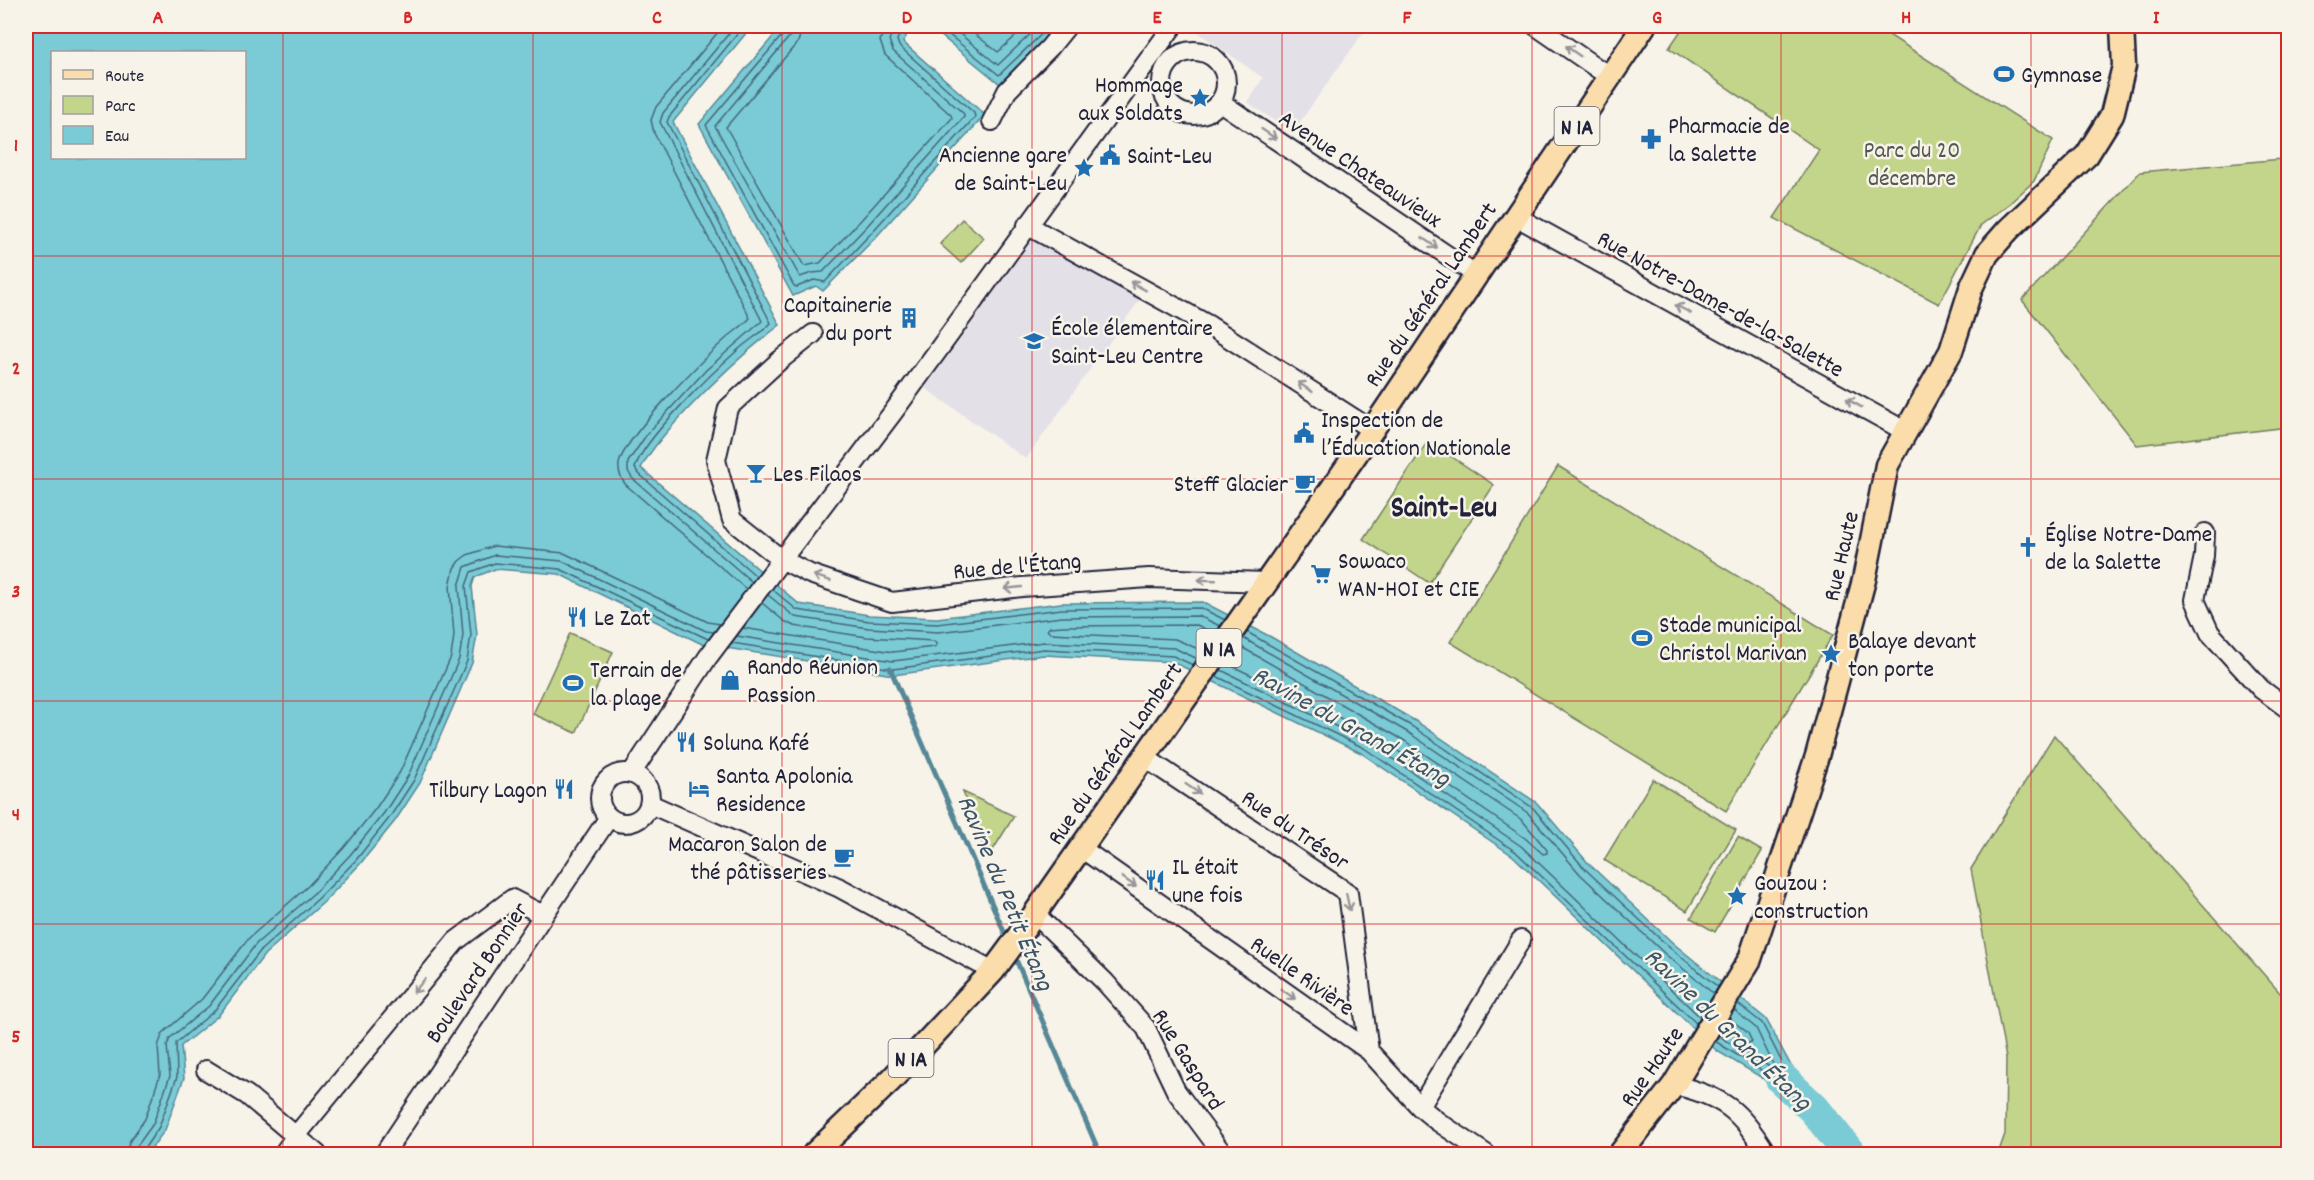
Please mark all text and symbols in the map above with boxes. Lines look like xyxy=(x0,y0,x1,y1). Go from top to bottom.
text: A xyxy=(153,5,164,33)
text: B xyxy=(403,5,413,33)
text: C xyxy=(652,5,662,33)
text: D xyxy=(902,5,913,33)
text: E xyxy=(1152,5,1162,33)
text: F xyxy=(1403,5,1413,33)
text: G xyxy=(1652,5,1662,33)
text: H xyxy=(1901,5,1911,33)
text: I xyxy=(2153,5,2160,33)
one-way arrow xyxy=(1566,45,1582,57)
legend xyxy=(51,51,246,159)
place label: Gymnase xyxy=(2021,60,2102,94)
sports icon: Gymnase xyxy=(1992,62,2016,86)
text: Route xyxy=(105,65,144,90)
place label: Hommage aux Soldats xyxy=(1079,70,1183,132)
place icon: Hommage aux Soldats xyxy=(1188,86,1212,110)
text: Parc xyxy=(105,95,136,120)
street label: Avenue Chateauvieux xyxy=(1271,103,1448,238)
road number: N 1A xyxy=(1554,107,1600,145)
place label: Pharmacie de la Salette xyxy=(1668,111,1790,173)
text: Eau xyxy=(105,125,129,150)
pharmacy icon: Pharmacie de la Salette xyxy=(1639,127,1663,151)
one-way arrow xyxy=(1260,128,1276,140)
text: 1 xyxy=(14,133,18,161)
park label: Parc du 20 décembre xyxy=(1864,135,1960,197)
place label: Ancienne gare de Saint-Leu xyxy=(939,140,1067,202)
place label: Saint-Leu xyxy=(1127,141,1212,175)
public building icon: Saint-Leu xyxy=(1098,143,1122,167)
place icon: Ancienne gare de Saint-Leu xyxy=(1072,156,1096,180)
street label: Rue du Général Lambert xyxy=(1358,196,1507,395)
street label: Rue Notre-Dame-de-la-Salette xyxy=(1590,223,1849,388)
one-way arrow xyxy=(1422,237,1438,249)
one-way arrow xyxy=(1130,280,1147,292)
place label: Capitainerie du port xyxy=(783,290,892,352)
one-way arrow xyxy=(1675,303,1692,315)
building icon: Capitainerie du port xyxy=(897,306,921,330)
place label: École élementaire Saint-Leu Centre xyxy=(1051,313,1213,375)
school or university icon: École élementaire Saint-Leu Centre xyxy=(1022,329,1046,353)
text: 2 xyxy=(12,356,20,384)
one-way arrow xyxy=(1297,381,1313,393)
one-way arrow xyxy=(1846,397,1863,409)
place label: Inspection de l’Éducation Nationale xyxy=(1321,405,1511,467)
public building icon: Inspection de l’Éducation Nationale xyxy=(1292,421,1316,445)
place label: Les Filaos xyxy=(773,459,862,493)
bar icon: Les Filaos xyxy=(744,461,768,485)
place label: Steff Glacier xyxy=(1174,469,1288,503)
cafe icon: Steff Glacier xyxy=(1293,471,1317,495)
district label: Saint-Leu xyxy=(1391,489,1497,532)
street label: Rue Haute xyxy=(1816,508,1870,605)
place label: Église Notre-Dame de la Salette xyxy=(2045,519,2212,581)
church icon: Église Notre-Dame de la Salette xyxy=(2016,535,2040,559)
street label: Rue de l'Étang xyxy=(952,545,1083,591)
place label: Sowaco WAN-HOI et CIE xyxy=(1338,546,1479,608)
supermarket icon: Sowaco WAN-HOI et CIE xyxy=(1309,562,1333,586)
one-way arrow xyxy=(813,571,832,582)
one-way arrow xyxy=(1198,574,1218,585)
text: 3 xyxy=(12,579,20,607)
one-way arrow xyxy=(1003,583,1023,594)
place label: Le Zat xyxy=(594,603,651,637)
restaurant icon: Le Zat xyxy=(565,605,589,629)
place label: Stade municipal Christol Marivan xyxy=(1659,610,1807,672)
sports icon: Stade municipal Christol Marivan xyxy=(1630,626,1654,650)
place label: Balaye devant ton porte xyxy=(1848,626,1977,688)
road number: N 1A xyxy=(1196,629,1242,667)
place icon: Balaye devant ton porte xyxy=(1819,642,1843,666)
place label: Rando Réunion Passion xyxy=(747,652,878,714)
place label: Terrain de la plage xyxy=(590,655,682,717)
street label: Rue du Général Lambert xyxy=(1040,656,1193,853)
water label: Ravine du Grand Étang xyxy=(1245,658,1457,799)
shop icon: Rando Réunion Passion xyxy=(718,668,742,692)
sports icon: Terrain de la plage xyxy=(561,671,585,695)
place label: Soluna Kafé xyxy=(703,728,809,762)
restaurant icon: Soluna Kafé xyxy=(674,730,698,754)
place label: Santa Apolonia Residence xyxy=(716,761,853,823)
place label: Tilbury Lagon xyxy=(429,775,547,809)
restaurant icon: Tilbury Lagon xyxy=(552,777,576,801)
hotel icon: Santa Apolonia Residence xyxy=(687,777,711,801)
one-way arrow xyxy=(1184,783,1201,796)
street label: Rue du Trésor xyxy=(1234,783,1355,880)
water label: Ravine du Petit Étang xyxy=(946,790,1062,998)
text: 4 xyxy=(12,802,20,830)
place label: Macaron Salon de thé pâtisseries xyxy=(668,829,827,891)
cafe icon: Macaron Salon de thé pâtisseries xyxy=(832,845,856,869)
place label: IL était une fois xyxy=(1172,852,1243,914)
restaurant icon: IL était une fois xyxy=(1143,868,1167,892)
place label: Gouzou : construction xyxy=(1754,868,1868,930)
one-way arrow xyxy=(1120,876,1136,888)
place icon: Gouzou : construction xyxy=(1725,884,1749,908)
one-way arrow xyxy=(1343,892,1354,911)
street label: Boulevard Bonnier xyxy=(419,896,538,1051)
street label: Ruelle Rivière xyxy=(1242,929,1360,1026)
water label: Ravine du Grand Étang xyxy=(1634,940,1820,1122)
one-way arrow xyxy=(412,978,425,994)
one-way arrow xyxy=(1280,988,1296,1000)
street label: Rue Gaspard xyxy=(1142,1003,1231,1118)
street label: Rue Haute xyxy=(1613,1021,1694,1115)
text: 5 xyxy=(11,1024,21,1052)
road number: N 1A xyxy=(888,1039,934,1077)

